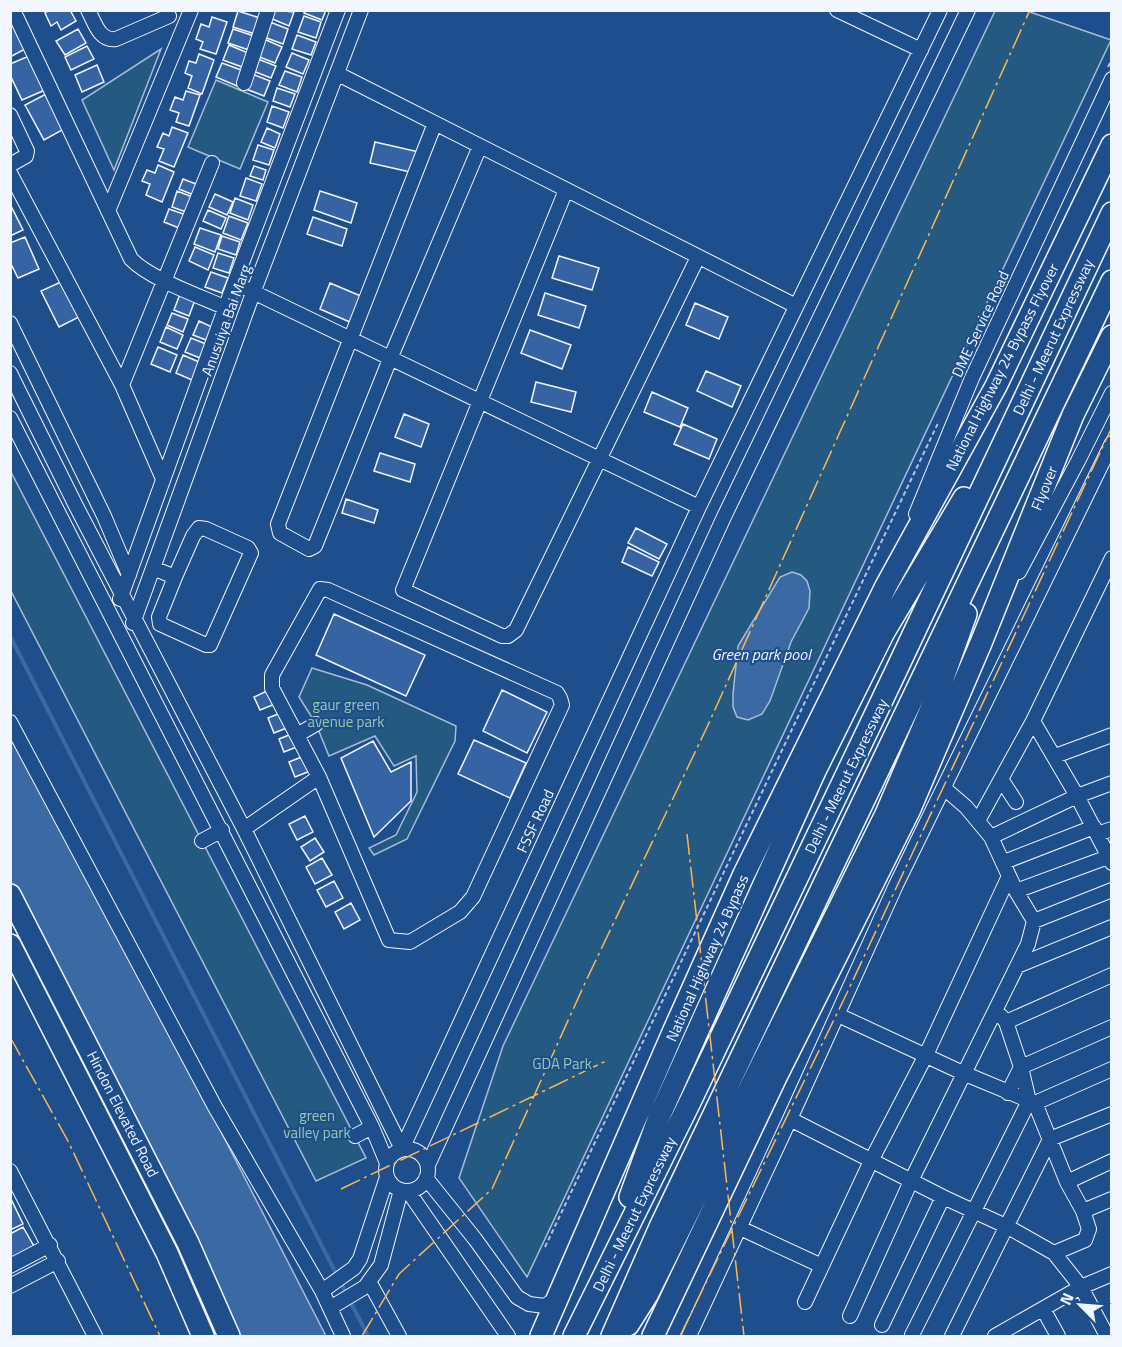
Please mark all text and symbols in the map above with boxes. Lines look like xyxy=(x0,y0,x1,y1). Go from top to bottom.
street label: Delhi - Meerut Expressway xyxy=(1007,255,1099,419)
street label: National Highway 24 Bypass Flyover xyxy=(939,259,1065,475)
street label: Anusuiya Bai Marg xyxy=(195,261,257,379)
street label: DME Service Road xyxy=(945,267,1015,381)
street label: Flyover xyxy=(1025,462,1063,514)
water label: Green park pool xyxy=(711,642,812,666)
park label: gaur green avenue park xyxy=(308,693,384,733)
street label: Delhi - Meerut Expressway xyxy=(798,694,894,858)
street label: FSSF Road xyxy=(510,785,560,857)
street label: National Highway 24 Bypass xyxy=(660,871,754,1045)
street label: Hindon Elevated Road xyxy=(81,1047,165,1181)
park label: GDA Park xyxy=(532,1052,592,1075)
park label: green valley park xyxy=(283,1104,351,1144)
street label: Delhi - Meerut Expressway xyxy=(586,1132,682,1296)
north arrow xyxy=(1050,1275,1110,1335)
text: N xyxy=(1053,1289,1080,1309)

